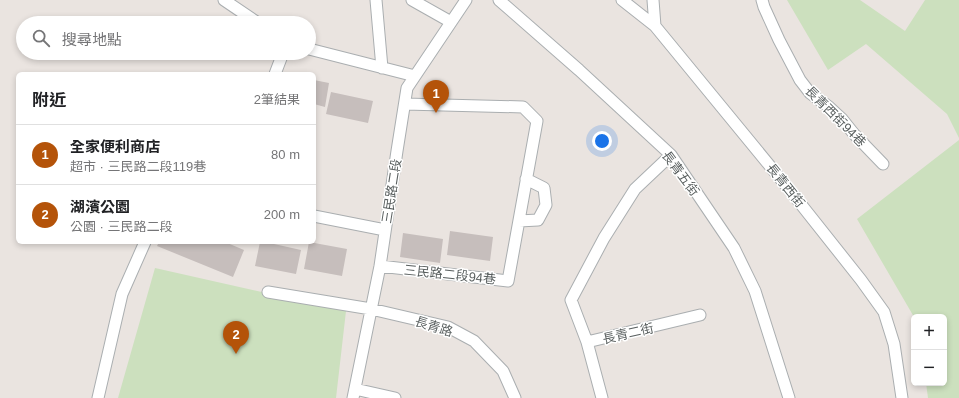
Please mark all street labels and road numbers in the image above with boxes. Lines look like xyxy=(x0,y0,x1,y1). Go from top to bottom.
street label: 長青西街94巷 xyxy=(802,83,869,150)
street label: 長青五街 xyxy=(659,148,702,199)
street label: 三民路二段 xyxy=(379,158,404,224)
street label: 長青西街 xyxy=(763,160,808,210)
street label: 三民路二段94巷 xyxy=(403,262,497,287)
street label: 長青路 xyxy=(413,314,455,339)
street label: 長青二街 xyxy=(601,320,655,347)

